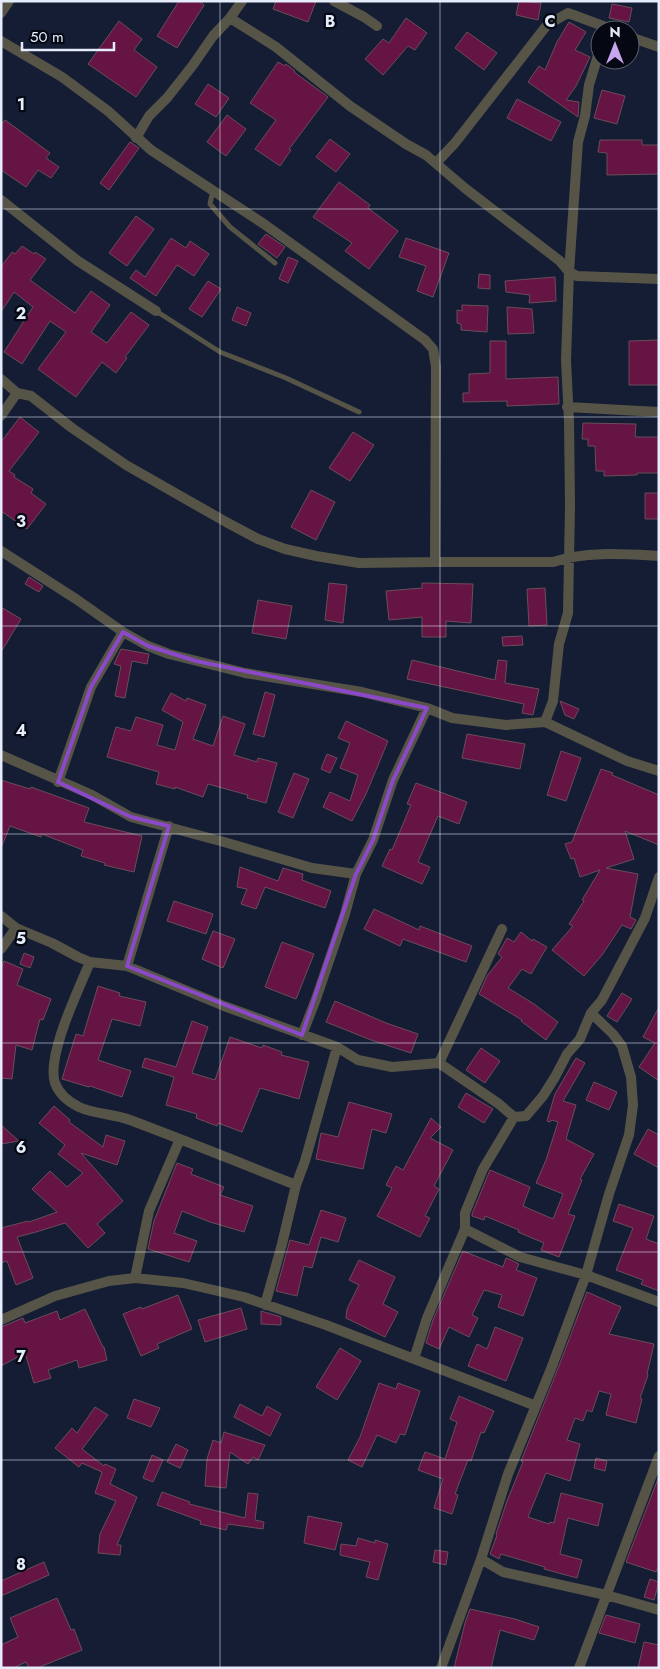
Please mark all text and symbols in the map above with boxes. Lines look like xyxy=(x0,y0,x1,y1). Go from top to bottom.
text: B xyxy=(325,10,335,33)
text: C xyxy=(544,10,556,33)
scale bar xyxy=(22,20,115,52)
north arrow xyxy=(590,20,640,70)
text: N xyxy=(609,22,621,42)
text: 50 m xyxy=(30,26,64,48)
text: 1 xyxy=(17,93,25,116)
text: 2 xyxy=(16,302,26,325)
text: 3 xyxy=(16,510,26,533)
text: 4 xyxy=(15,719,27,742)
text: 5 xyxy=(16,927,26,950)
text: 6 xyxy=(16,1136,26,1159)
text: 7 xyxy=(16,1345,26,1368)
text: 8 xyxy=(16,1553,26,1576)

